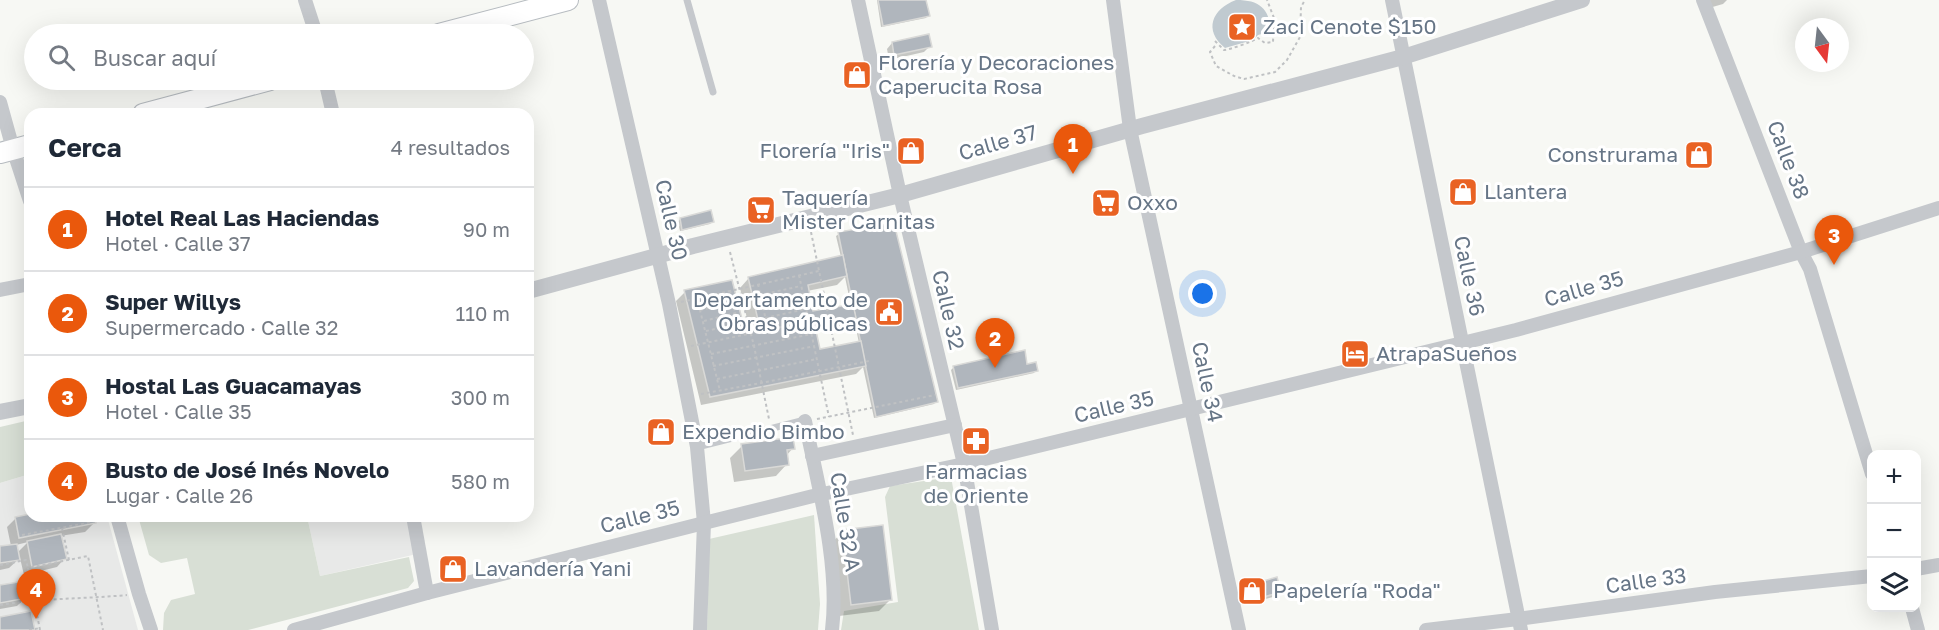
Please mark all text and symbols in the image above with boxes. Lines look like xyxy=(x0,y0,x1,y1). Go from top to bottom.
place icon: Zaci Cenote $150 xyxy=(1226,11,1258,43)
place label: Zaci Cenote $150 xyxy=(1263,13,1436,39)
north arrow xyxy=(1795,18,1849,72)
search box xyxy=(24,24,534,90)
icon: search xyxy=(45,41,78,74)
text: Buscar aquí xyxy=(93,44,216,71)
place label: Florería y Decoraciones Caperucita Rosa xyxy=(878,49,1114,99)
shop icon: Florería y Decoraciones Caperucita Rosa xyxy=(841,59,873,91)
street label: Calle 38 xyxy=(1762,117,1816,203)
street label: Calle 37 xyxy=(956,118,1040,166)
pin: 1 xyxy=(1054,124,1092,174)
text: Cerca xyxy=(48,132,122,163)
text: 4 resultados xyxy=(391,135,510,159)
shop icon: Florería "Iris" xyxy=(895,135,927,167)
place label: Florería "Iris" xyxy=(759,137,890,163)
shop icon: Construrama xyxy=(1683,139,1715,171)
place label: Construrama xyxy=(1547,141,1678,167)
shop icon: Llantera xyxy=(1447,176,1479,208)
street label: Calle 30 xyxy=(650,177,694,263)
place label: Llantera xyxy=(1484,178,1567,204)
place label: Taquería Mister Carnitas xyxy=(782,184,935,234)
supermarket icon: Oxxo xyxy=(1090,187,1122,219)
place label: Oxxo xyxy=(1127,189,1178,215)
supermarket icon: Taquería Mister Carnitas xyxy=(745,194,777,226)
text: Hotel Real Las Haciendas xyxy=(105,204,379,231)
pin: 3 xyxy=(1814,216,1854,265)
text: 1 xyxy=(62,217,73,241)
text: 90 m xyxy=(463,217,510,241)
text: Hotel · Calle 37 xyxy=(105,231,251,255)
street label: Calle 36 xyxy=(1449,233,1491,318)
street label: Calle 35 xyxy=(1541,264,1626,312)
street label: Calle 32 xyxy=(927,267,971,352)
your location xyxy=(1188,279,1217,308)
place label: Departamento de Obras públicas xyxy=(693,286,868,336)
text: Super Willys xyxy=(105,288,241,315)
public building icon: Departamento de Obras públicas xyxy=(873,296,905,328)
text: 2 xyxy=(61,301,74,325)
text: 110 m xyxy=(456,301,510,325)
text: Supermercado · Calle 32 xyxy=(105,315,338,339)
pin: 2 xyxy=(976,318,1014,368)
hotel icon: AtrapaSueños xyxy=(1339,338,1371,370)
street label: Calle 34 xyxy=(1187,339,1229,425)
place label: AtrapaSueños xyxy=(1376,340,1517,366)
text: Hostal Las Guacamayas xyxy=(105,372,362,399)
street label: Calle 35 xyxy=(1071,384,1156,428)
text: 3 xyxy=(61,385,74,409)
text: 300 m xyxy=(451,385,510,409)
text: Hotel · Calle 35 xyxy=(105,399,252,423)
shop icon: Expendio Bimbo xyxy=(645,416,677,448)
place label: Expendio Bimbo xyxy=(682,418,845,444)
pharmacy icon: Farmacias de Oriente xyxy=(960,425,992,457)
map controls xyxy=(1867,450,1921,612)
button: + xyxy=(1867,450,1921,504)
text: Busto de José Inés Novelo xyxy=(105,456,389,483)
place label: Farmacias de Oriente xyxy=(923,458,1029,508)
text: 4 xyxy=(61,469,74,493)
text: 580 m xyxy=(451,469,510,493)
street label: Calle 32 A xyxy=(825,470,867,574)
text: Lugar · Calle 26 xyxy=(105,483,253,507)
street label: Calle 35 xyxy=(597,494,682,538)
button: − xyxy=(1867,504,1921,558)
shop icon: Lavandería Yani xyxy=(437,553,469,585)
place label: Lavandería Yani xyxy=(474,555,632,581)
button: layers xyxy=(1867,558,1921,612)
street label: Calle 33 xyxy=(1604,561,1688,599)
pin: 4 xyxy=(16,570,56,619)
shop icon: Papelería "Roda" xyxy=(1236,575,1268,607)
place label: Papelería "Roda" xyxy=(1273,577,1441,603)

